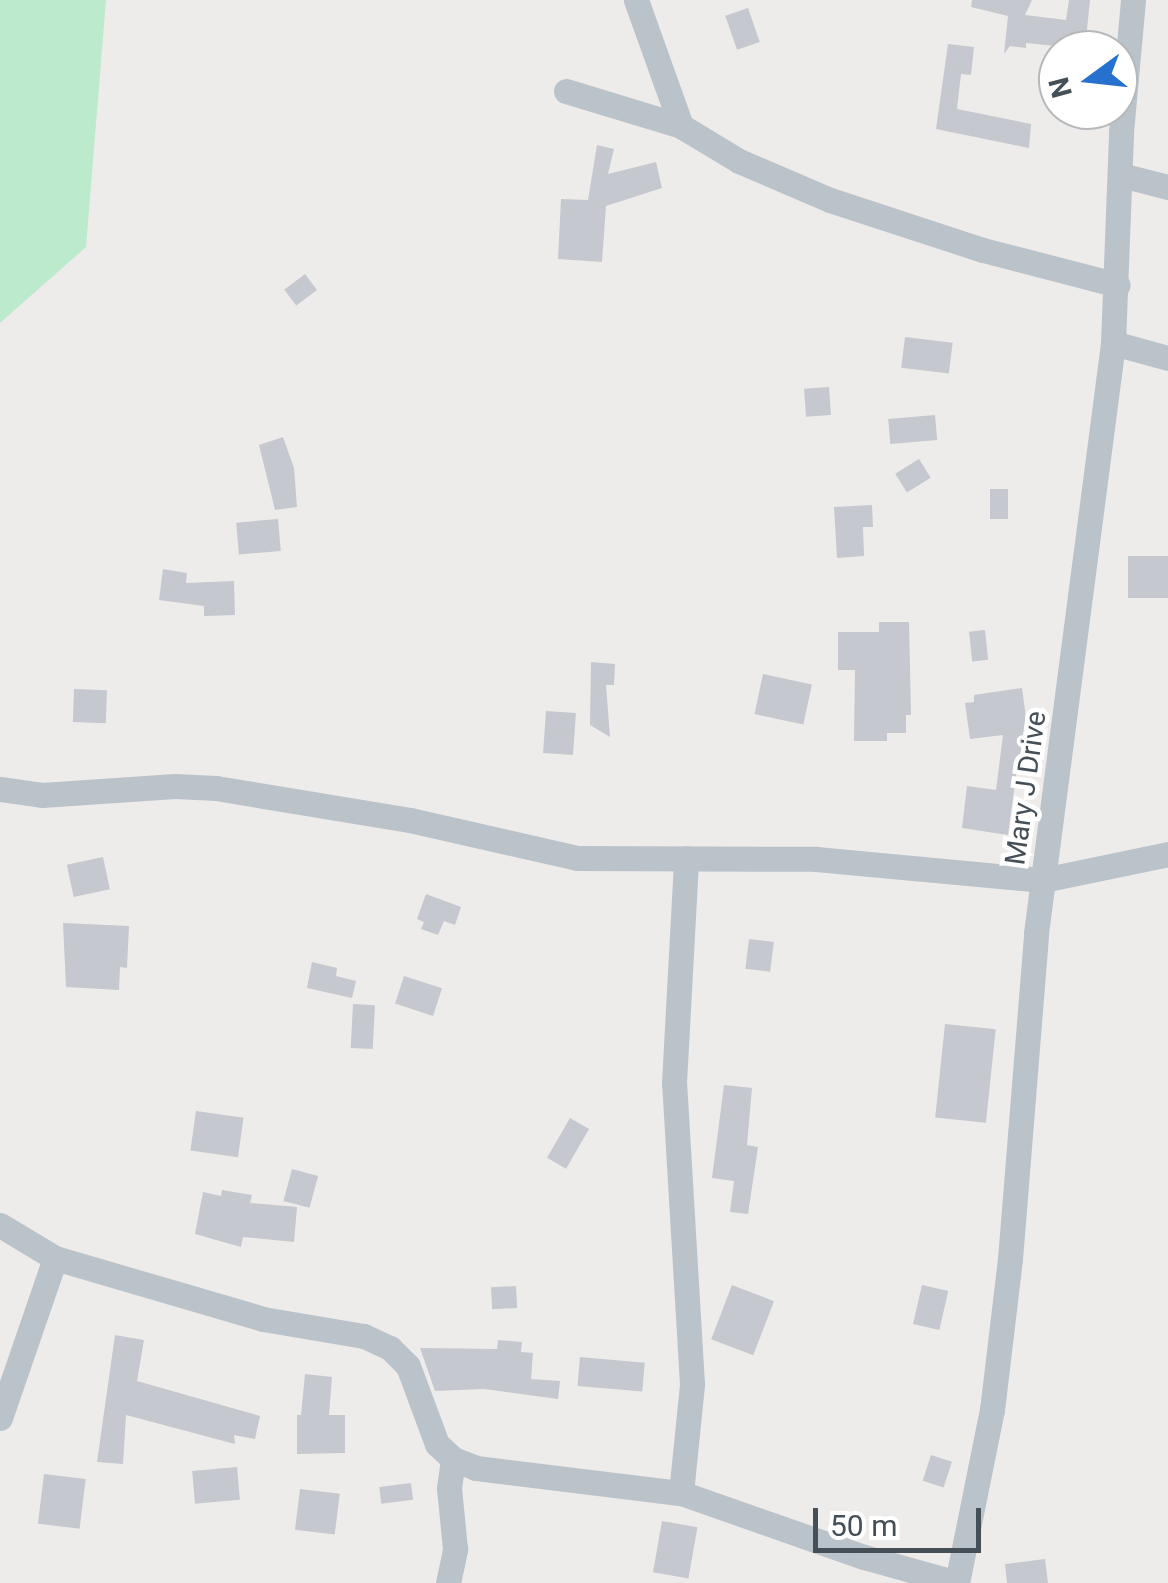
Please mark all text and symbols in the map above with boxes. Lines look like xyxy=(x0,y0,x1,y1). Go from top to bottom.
north arrow xyxy=(1038,30,1138,130)
text: N xyxy=(1042,74,1079,101)
street label: Mary J Drive xyxy=(999,709,1053,867)
scale bar xyxy=(818,1488,986,1550)
text: 50 m xyxy=(830,1508,897,1543)

